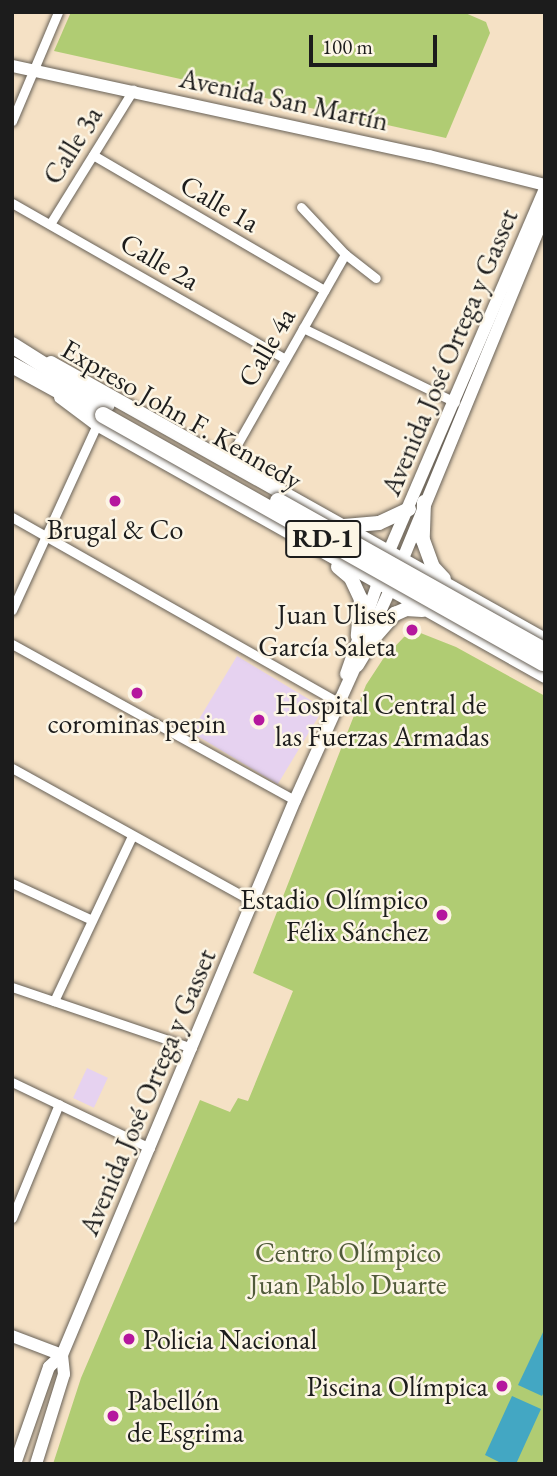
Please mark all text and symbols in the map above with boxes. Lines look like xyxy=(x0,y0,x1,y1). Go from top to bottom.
scale bar xyxy=(312,21,440,65)
text: 100 m xyxy=(322,33,373,60)
street label: Avenida San Martín xyxy=(176,60,392,138)
street label: Calle 3a xyxy=(35,100,109,190)
street label: Calle 1a xyxy=(175,167,265,239)
street label: Avenida José Ortega y Gasset xyxy=(373,204,525,500)
street label: Calle 2a xyxy=(115,225,205,297)
street label: Calle 4a xyxy=(230,302,302,392)
street label: Expreso John F. Kennedy xyxy=(56,331,308,497)
marker: Brugal & Co xyxy=(107,493,123,509)
place label: Brugal & Co xyxy=(47,512,183,546)
road number: RD-1 xyxy=(284,516,362,562)
place label: Juan Ulises García Saleta xyxy=(258,597,396,663)
marker: Juan Ulises García Saleta xyxy=(402,620,422,640)
marker: corominas pepin xyxy=(127,683,147,703)
place label: Hospital Central de las Fuerzas Armadas xyxy=(275,687,489,753)
place label: corominas pepin xyxy=(48,706,226,740)
marker: Hospital Central de las Fuerzas Armadas xyxy=(249,710,269,730)
place label: Estadio Olímpico Félix Sánchez xyxy=(240,882,428,948)
marker: Estadio Olímpico Félix Sánchez xyxy=(434,907,450,923)
street label: Avenida José Ortega y Gasset xyxy=(71,944,223,1240)
park label: Centro Olímpico Juan Pablo Duarte xyxy=(249,1235,447,1301)
place label: Policia Nacional xyxy=(143,1322,317,1356)
marker: Policia Nacional xyxy=(121,1331,137,1347)
place label: Piscina Olímpica xyxy=(307,1369,488,1403)
marker: Piscina Olímpica xyxy=(494,1378,510,1394)
place label: Pabellón de Esgrima xyxy=(127,1383,244,1449)
marker: Pabellón de Esgrima xyxy=(105,1408,121,1424)

